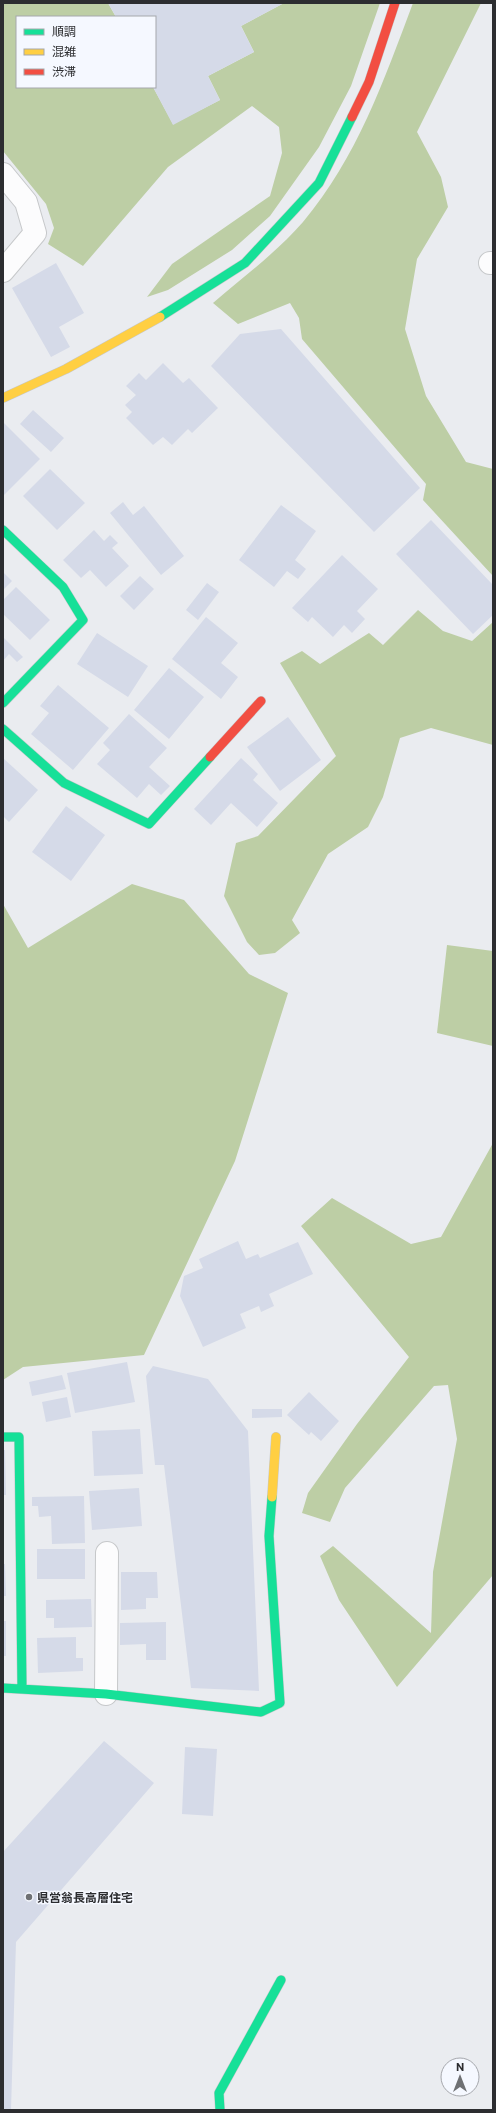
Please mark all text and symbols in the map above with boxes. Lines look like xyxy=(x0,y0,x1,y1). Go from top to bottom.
legend xyxy=(16,16,156,88)
text: 順調 xyxy=(52,24,76,38)
text: 混雑 xyxy=(52,44,76,58)
text: 渋滞 xyxy=(52,64,76,78)
place label: 県営翁長高層住宅 xyxy=(37,1890,133,1904)
marker: 県営翁長高層住宅 xyxy=(24,1892,34,1902)
north arrow xyxy=(440,2057,480,2097)
text: N xyxy=(456,2060,464,2073)

